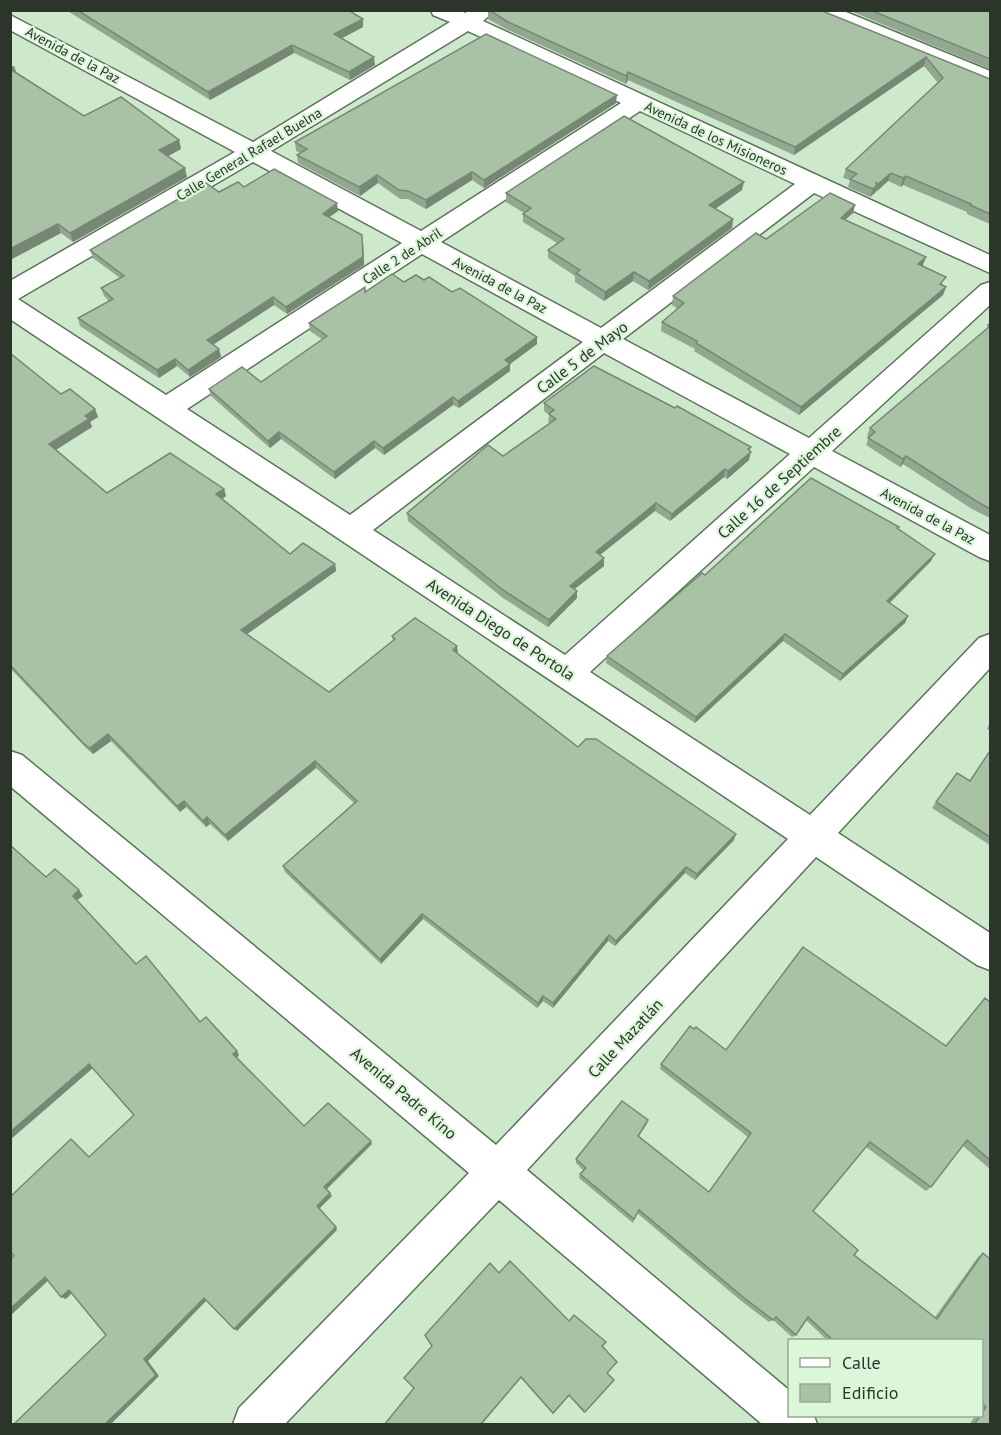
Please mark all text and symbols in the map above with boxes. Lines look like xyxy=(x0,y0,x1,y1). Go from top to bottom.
street label: Avenida de la Paz xyxy=(23,22,123,88)
street label: Avenida de los Misioneros xyxy=(642,97,790,179)
street label: Calle General Rafael Buelna xyxy=(173,103,325,205)
street label: Calle 2 de Abril xyxy=(359,224,445,288)
street label: Avenida de la Paz xyxy=(450,252,550,318)
street label: Calle 5 de Mayo xyxy=(532,316,632,398)
street label: Calle 16 de Septiembre xyxy=(713,421,845,543)
street label: Avenida de la Paz xyxy=(878,483,978,549)
street label: Avenida Diego de Portola xyxy=(423,574,579,684)
street label: Calle Mazatlán xyxy=(583,994,667,1082)
street label: Avenida Padre Kino xyxy=(347,1043,461,1143)
legend xyxy=(788,1339,983,1417)
text: Calle xyxy=(842,1351,881,1374)
text: Edificio xyxy=(842,1381,898,1404)

